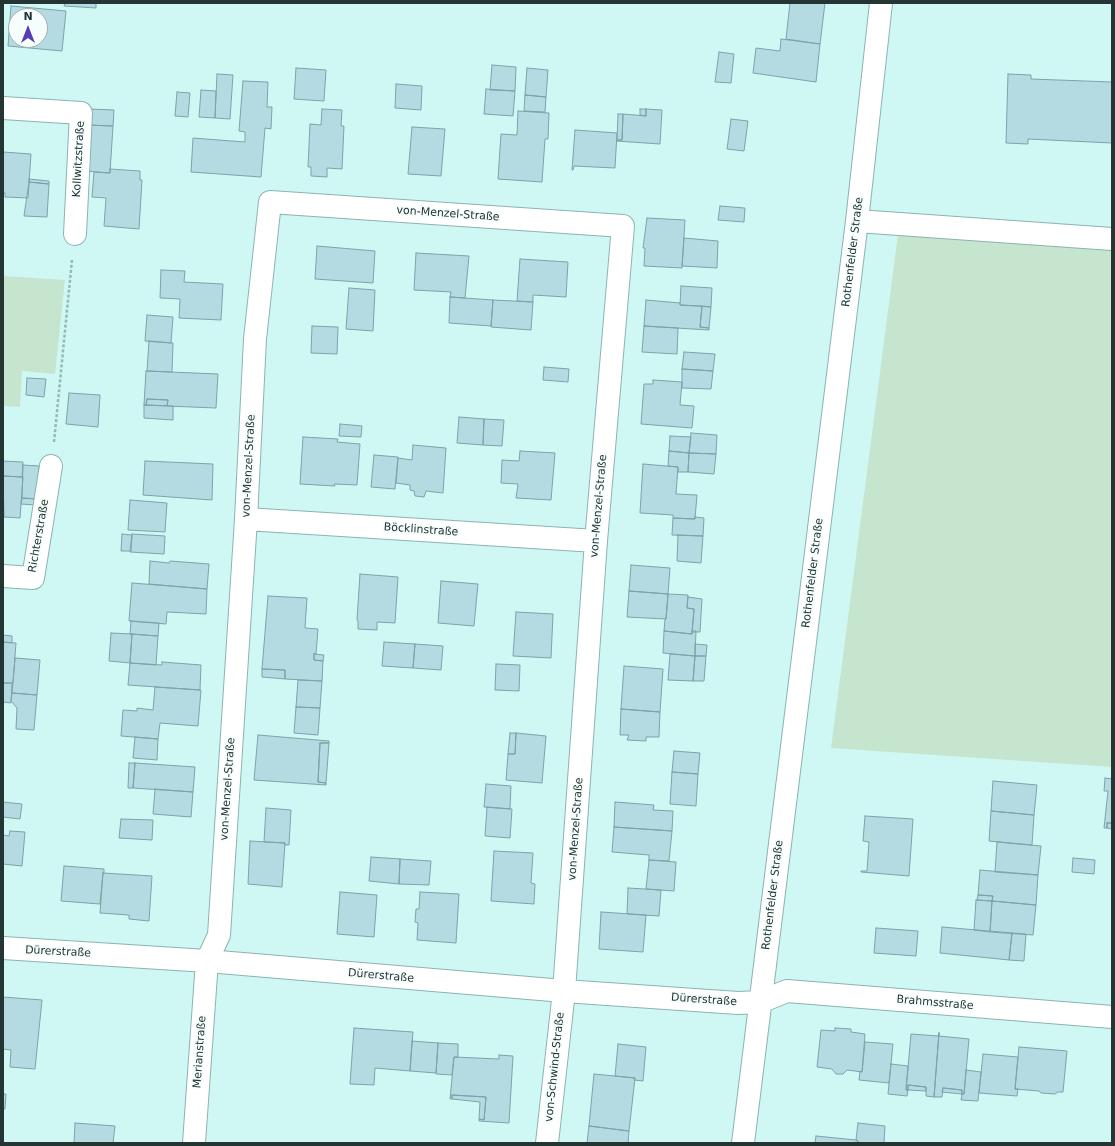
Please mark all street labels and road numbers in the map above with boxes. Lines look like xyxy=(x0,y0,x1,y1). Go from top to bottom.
street label: Kollwitzstraße xyxy=(70,120,88,198)
street label: Rothenfelder Straße xyxy=(840,196,866,308)
street label: von-Menzel-Straße xyxy=(396,204,500,224)
street label: von-Menzel-Straße xyxy=(240,414,258,518)
street label: von-Menzel-Straße xyxy=(588,454,610,558)
street label: Richterstraße xyxy=(26,498,52,574)
street label: Rothenfelder Straße xyxy=(800,517,826,629)
street label: Böcklinstraße xyxy=(383,521,459,539)
street label: von-Menzel-Straße xyxy=(218,737,238,841)
street label: von-Menzel-Straße xyxy=(566,777,586,881)
street label: Rothenfelder Straße xyxy=(760,839,786,951)
street label: Dürerstraße xyxy=(25,944,91,960)
street label: Dürerstraße xyxy=(348,967,414,985)
street label: Dürerstraße xyxy=(671,991,737,1009)
street label: Brahmsstraße xyxy=(896,993,974,1013)
street label: von-Schwind-Straße xyxy=(543,1011,567,1123)
street label: Merianstraße xyxy=(191,1015,209,1089)

